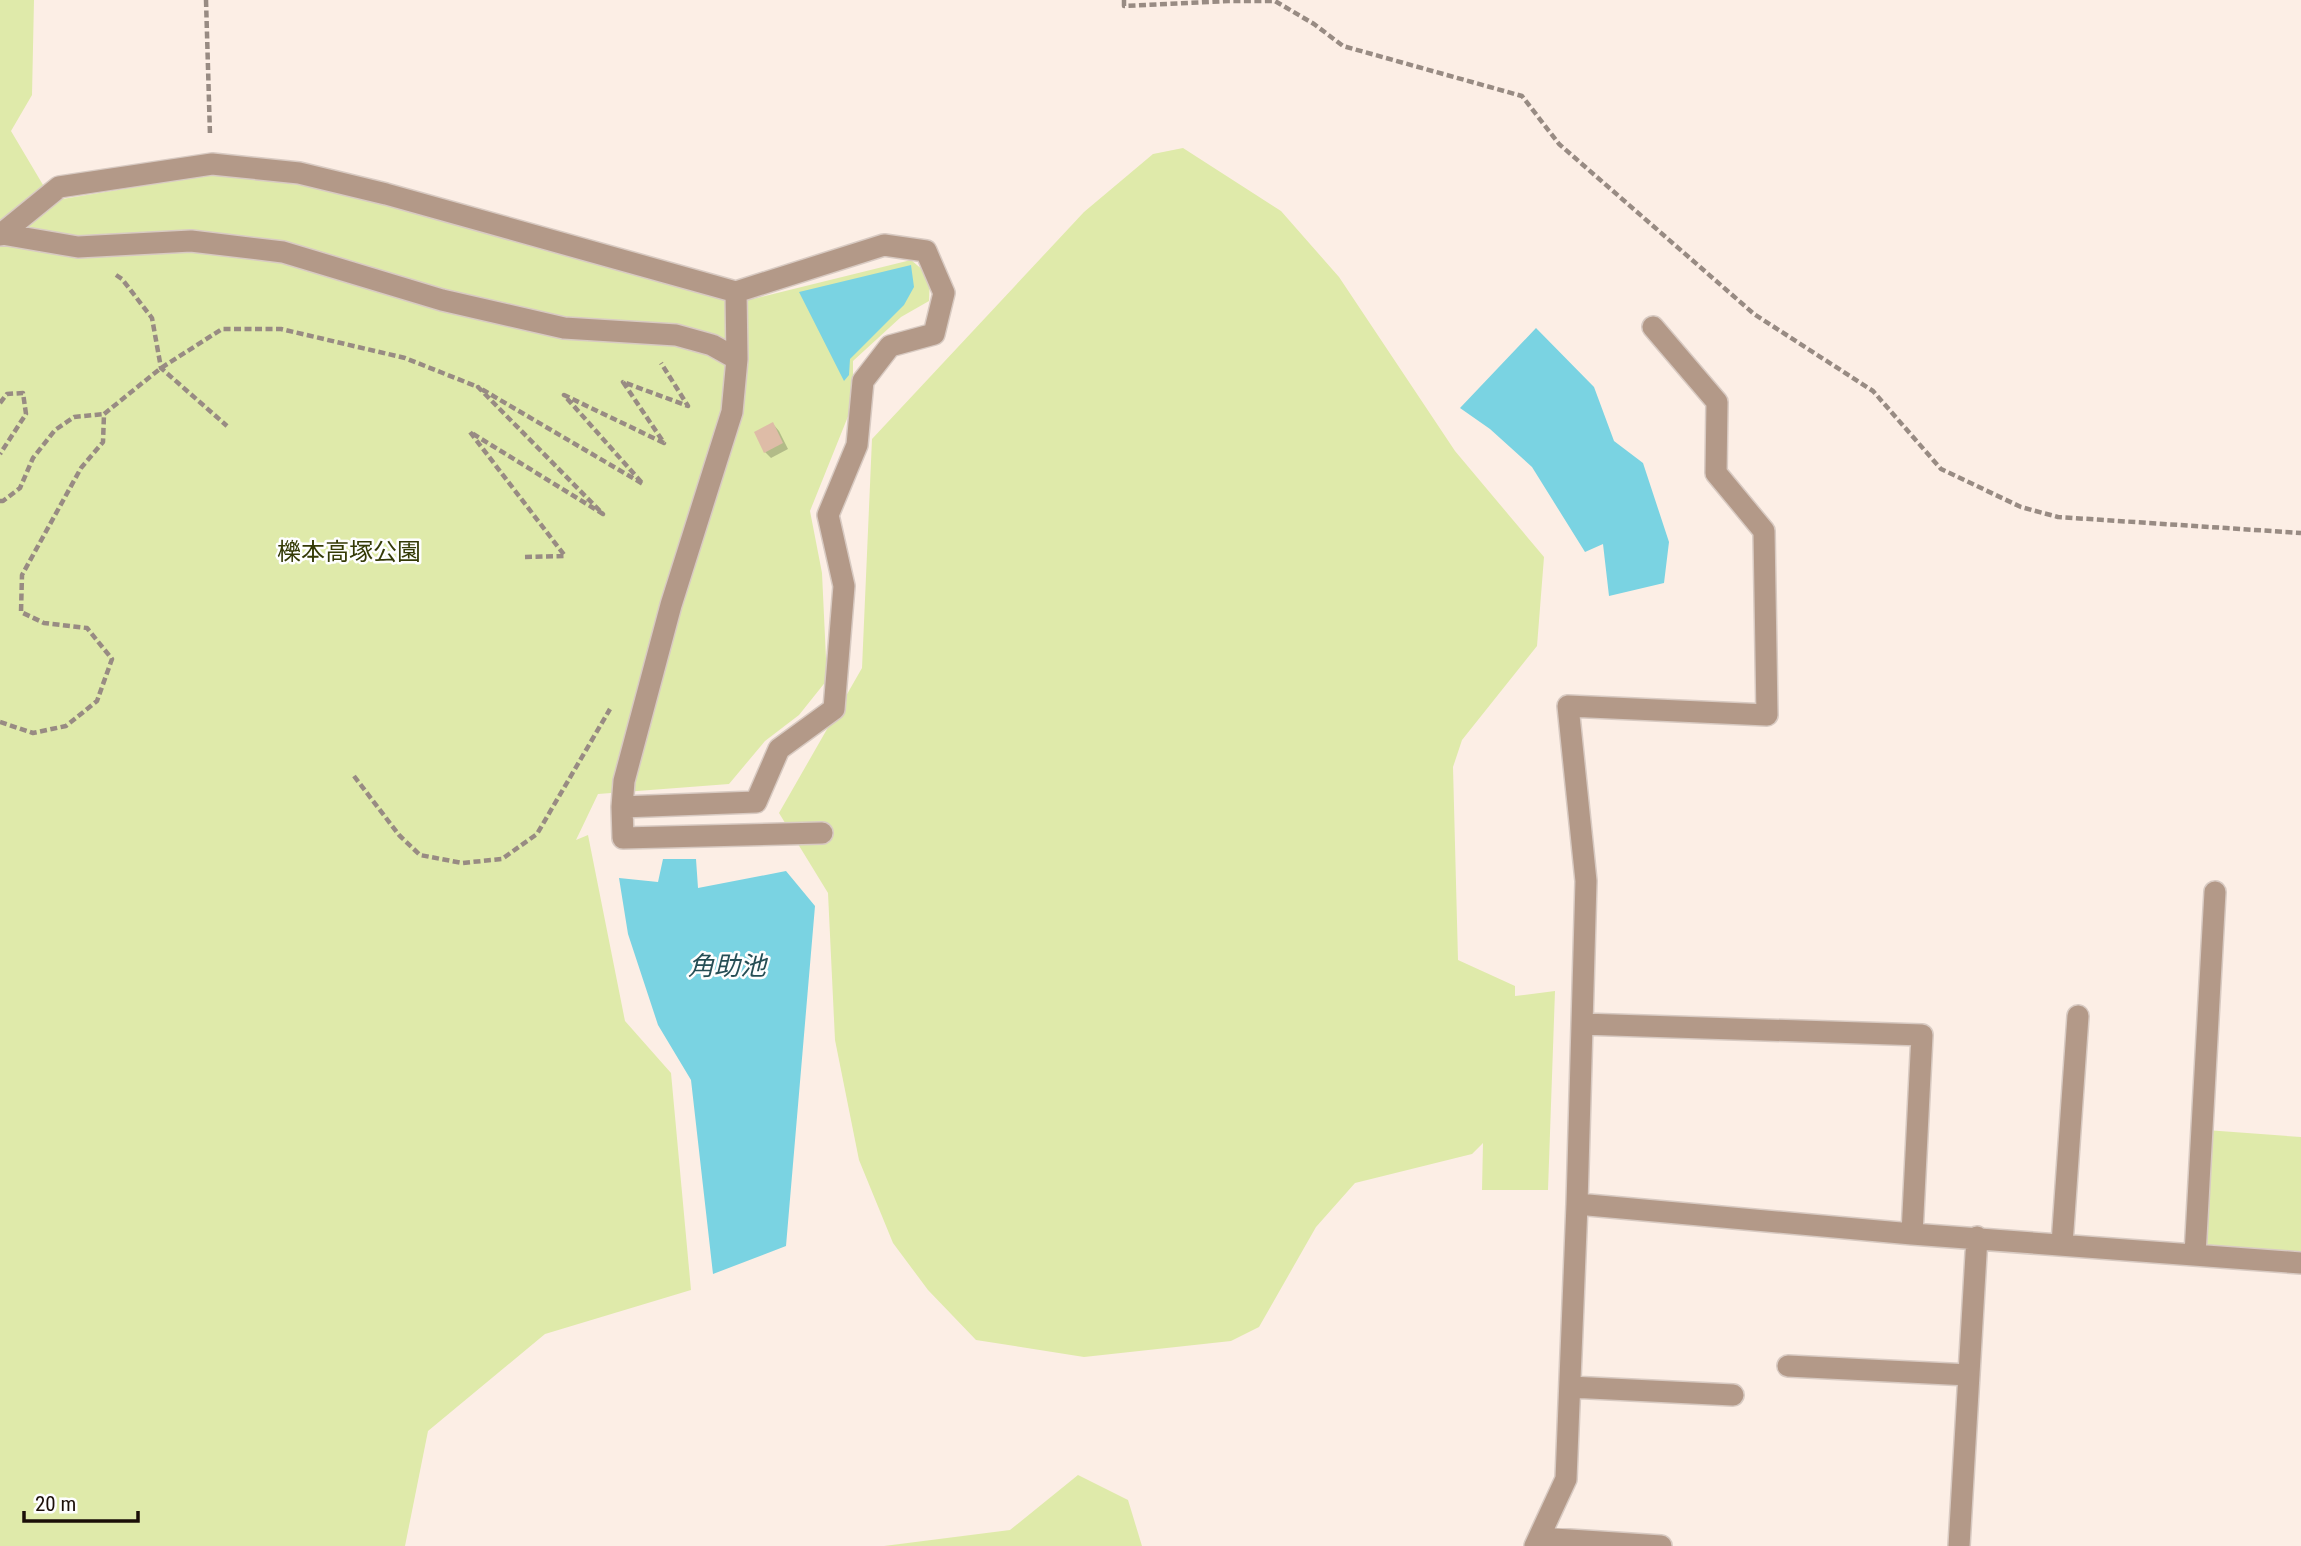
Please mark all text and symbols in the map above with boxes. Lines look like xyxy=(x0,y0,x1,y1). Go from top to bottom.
park label: 櫟本高塚公園 xyxy=(277,538,421,566)
water label: 角助池 xyxy=(688,951,769,981)
scale bar xyxy=(24,1480,138,1524)
text: 20 m xyxy=(35,1492,76,1516)

